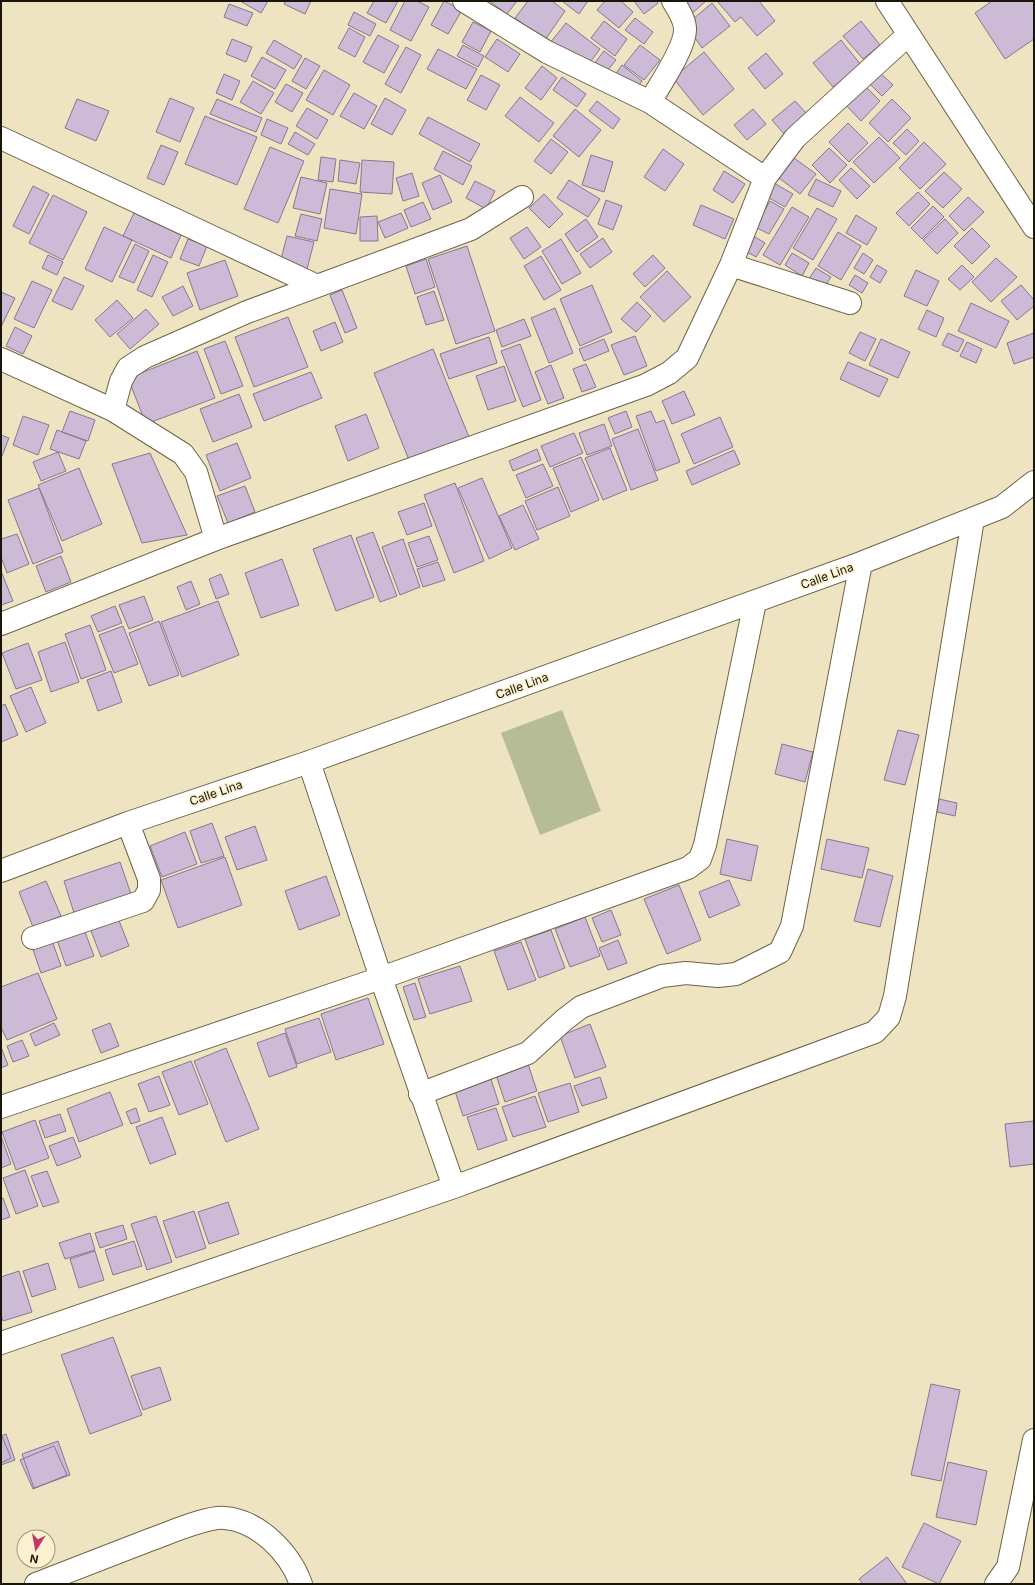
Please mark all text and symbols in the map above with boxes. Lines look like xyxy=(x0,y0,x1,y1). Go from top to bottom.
street label: Calle Lina xyxy=(798,559,855,592)
street label: Calle Lina xyxy=(493,669,550,702)
street label: Calle Lina xyxy=(187,776,244,809)
north arrow xyxy=(16,1529,56,1569)
text: N xyxy=(29,1551,40,1566)

